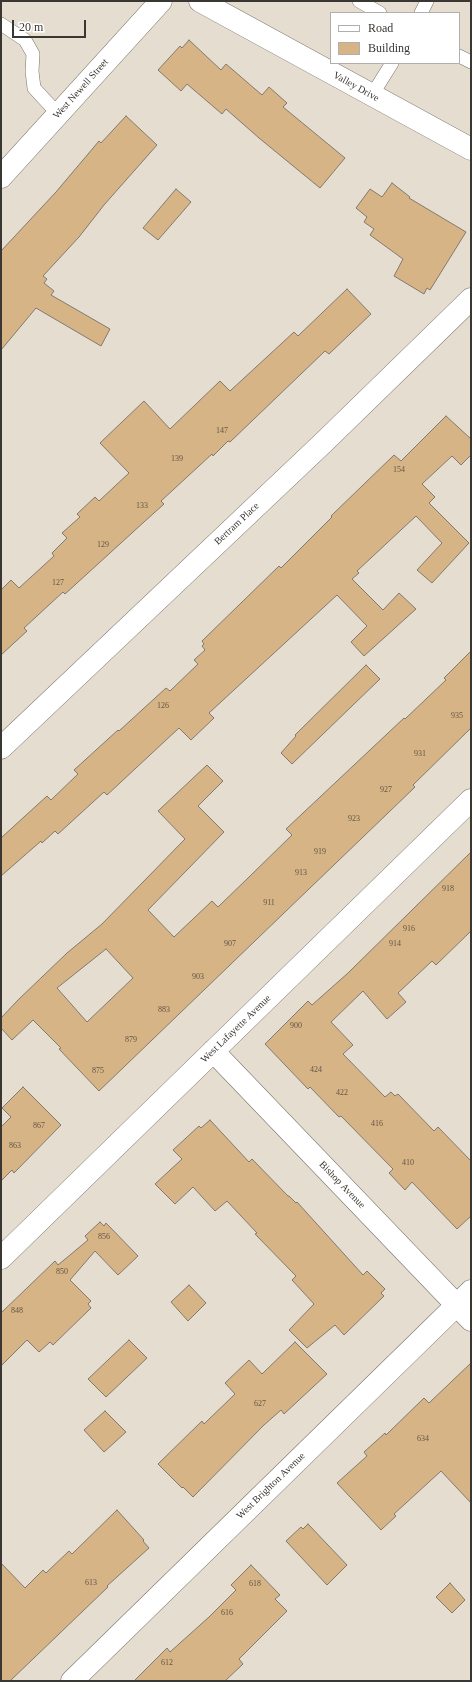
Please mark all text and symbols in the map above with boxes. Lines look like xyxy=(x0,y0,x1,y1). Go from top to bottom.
scale bar xyxy=(14,12,88,38)
legend xyxy=(330,12,460,64)
text: 20 m xyxy=(19,20,43,34)
text: Road xyxy=(368,21,393,35)
text: Building xyxy=(368,41,410,55)
street label: West Newell Street xyxy=(51,56,111,122)
street label: Valley Drive xyxy=(331,69,381,105)
house number: 147 xyxy=(216,426,228,436)
house number: 139 xyxy=(171,454,183,464)
house number: 154 xyxy=(393,465,405,475)
street label: Bertram Place xyxy=(212,500,262,548)
house number: 133 xyxy=(136,501,148,511)
house number: 129 xyxy=(97,540,109,550)
house number: 127 xyxy=(52,578,64,588)
house number: 126 xyxy=(157,701,169,711)
house number: 935 xyxy=(451,711,463,721)
house number: 931 xyxy=(414,749,426,759)
house number: 927 xyxy=(380,785,392,795)
house number: 923 xyxy=(348,814,360,824)
house number: 919 xyxy=(314,847,326,857)
house number: 913 xyxy=(295,868,307,878)
house number: 918 xyxy=(442,884,454,894)
house number: 911 xyxy=(263,898,275,908)
house number: 916 xyxy=(403,924,415,934)
house number: 907 xyxy=(224,939,236,949)
house number: 914 xyxy=(389,939,401,949)
house number: 903 xyxy=(192,972,204,982)
street label: West Lafayette Avenue xyxy=(198,992,274,1066)
house number: 883 xyxy=(158,1005,170,1015)
house number: 900 xyxy=(290,1021,302,1031)
house number: 879 xyxy=(125,1035,137,1045)
house number: 424 xyxy=(310,1065,322,1075)
house number: 875 xyxy=(92,1066,104,1076)
house number: 422 xyxy=(336,1088,348,1098)
house number: 416 xyxy=(371,1119,383,1129)
house number: 867 xyxy=(33,1121,45,1131)
house number: 863 xyxy=(9,1141,21,1151)
house number: 410 xyxy=(402,1158,414,1168)
street label: Bishop Avenue xyxy=(316,1159,368,1211)
house number: 856 xyxy=(98,1232,110,1242)
house number: 850 xyxy=(56,1267,68,1277)
house number: 848 xyxy=(11,1306,23,1316)
house number: 627 xyxy=(254,1399,266,1409)
house number: 634 xyxy=(417,1434,429,1444)
street label: West Brighton Avenue xyxy=(234,1450,308,1522)
house number: 613 xyxy=(85,1578,97,1588)
house number: 618 xyxy=(249,1579,261,1589)
house number: 616 xyxy=(221,1608,233,1618)
house number: 612 xyxy=(161,1658,173,1668)

